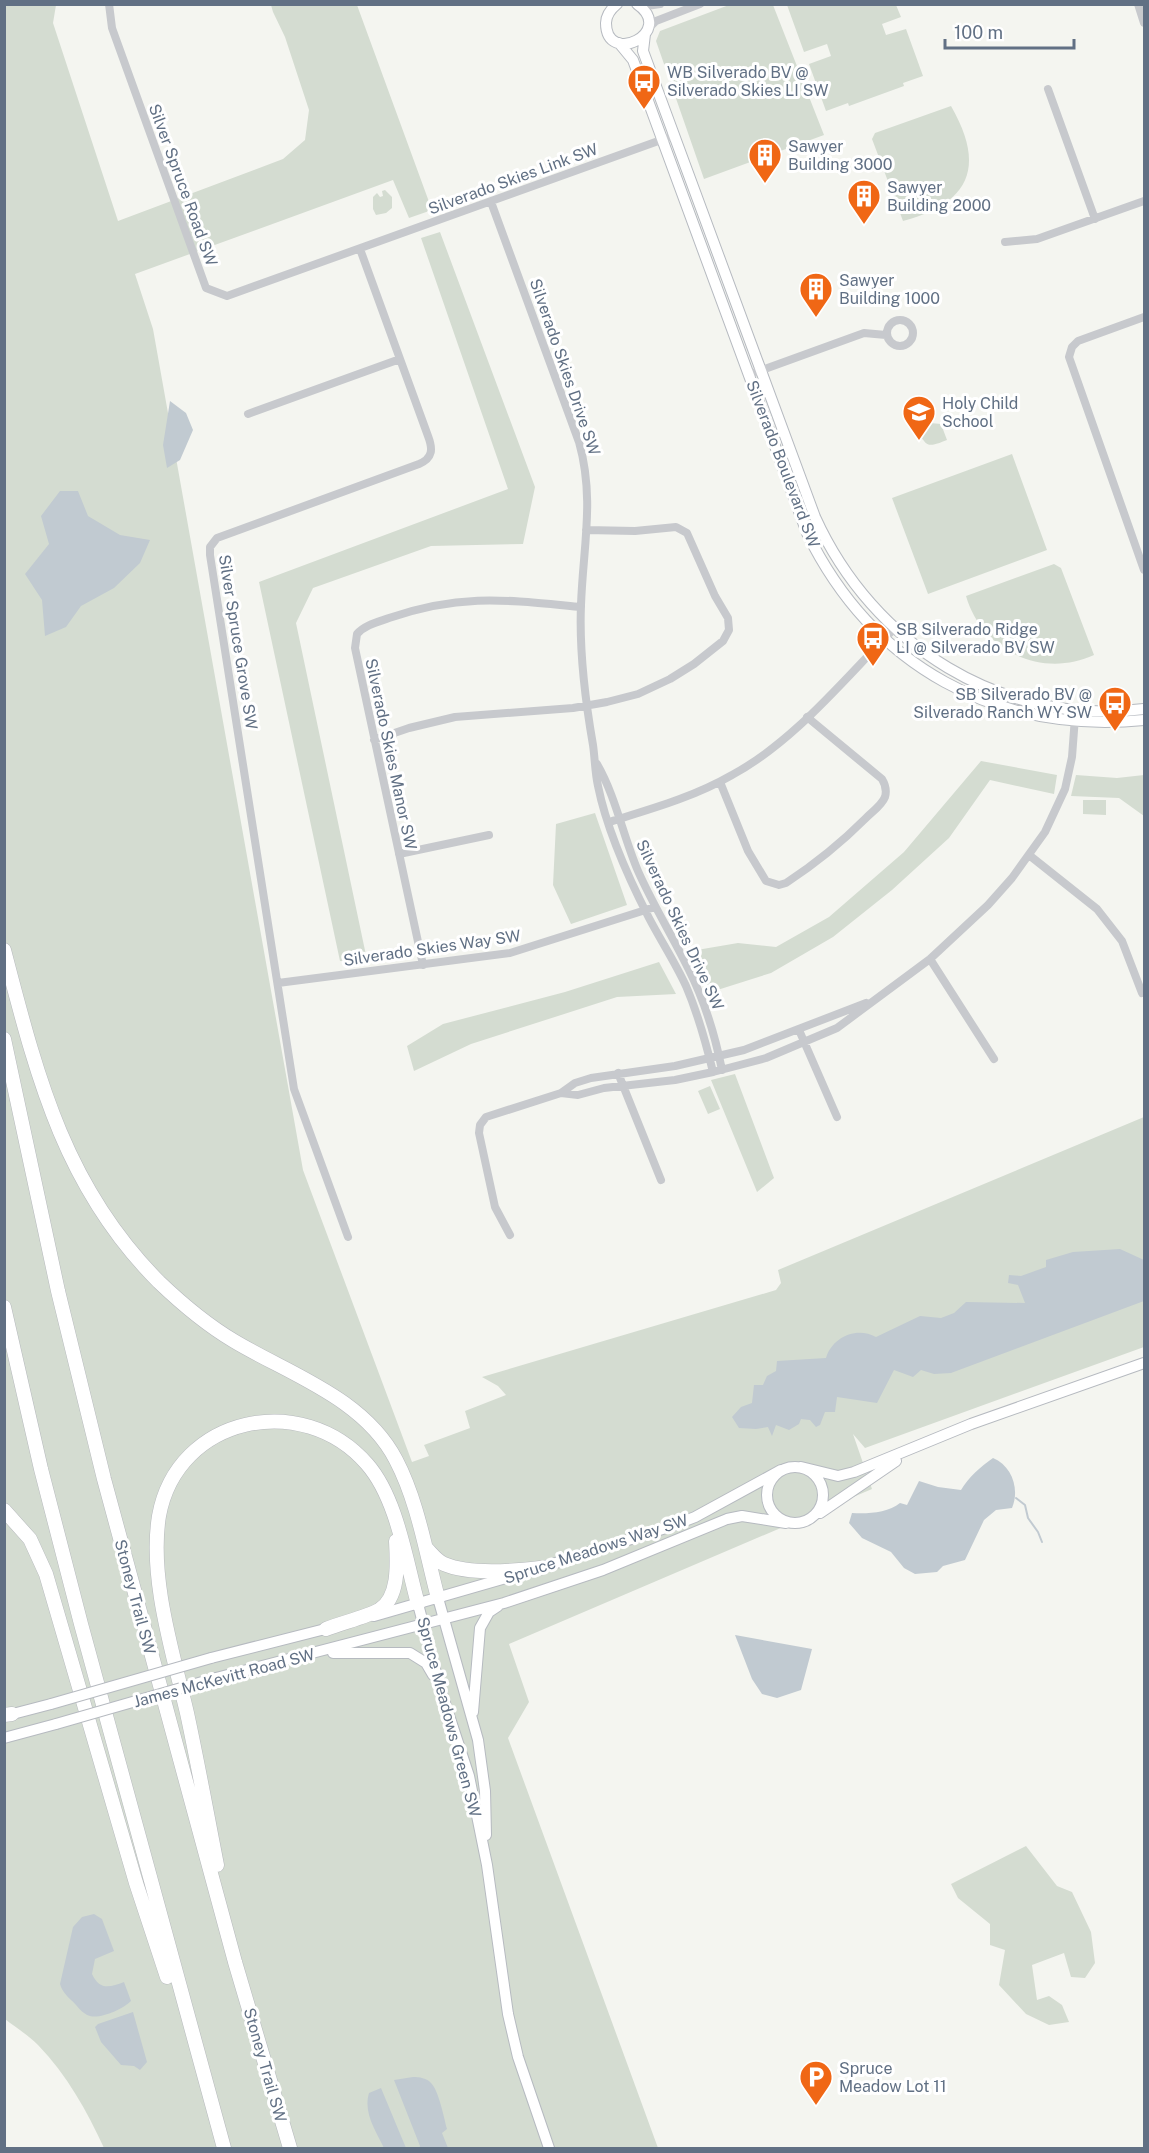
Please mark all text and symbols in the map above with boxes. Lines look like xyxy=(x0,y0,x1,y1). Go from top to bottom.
scale bar xyxy=(945,12,1074,50)
text: 100 m xyxy=(954,22,1003,43)
bus stop icon: WB Silverado BV @ Silverado Skies LI SW xyxy=(626,63,662,110)
place label: WB Silverado BV @ Silverado Skies LI SW xyxy=(667,63,828,100)
street label: Silver Spruce Road SW xyxy=(145,101,221,269)
building icon: Sawyer Building 3000 xyxy=(747,137,783,184)
place label: Sawyer Building 3000 xyxy=(788,137,893,174)
street label: Silverado Skies Link SW xyxy=(426,139,600,219)
building icon: Sawyer Building 2000 xyxy=(846,178,882,225)
place label: Sawyer Building 2000 xyxy=(887,178,991,215)
building icon: Sawyer Building 1000 xyxy=(798,271,834,318)
place label: Sawyer Building 1000 xyxy=(839,271,940,308)
street label: Silverado Skies Drive SW xyxy=(526,276,604,458)
street label: Silverado Boulevard SW xyxy=(742,378,824,550)
school or university icon: Holy Child School xyxy=(901,394,937,441)
place label: Holy Child School xyxy=(942,394,1018,431)
street label: Silver Spruce Grove SW xyxy=(215,553,261,731)
bus stop icon: SB Silverado Ridge LI @ Silverado BV SW xyxy=(855,620,891,667)
place label: SB Silverado Ridge LI @ Silverado BV SW xyxy=(896,620,1055,657)
street label: Silverado Skies Manor SW xyxy=(361,657,421,851)
place label: SB Silverado BV @ Silverado Ranch WY SW xyxy=(913,685,1092,722)
bus stop icon: SB Silverado BV @ Silverado Ranch WY SW xyxy=(1097,685,1133,732)
street label: Silverado Skies Drive SW xyxy=(632,837,728,1013)
street label: Silverado Skies Way SW xyxy=(342,926,522,970)
street label: Spruce Meadows Way SW xyxy=(501,1510,691,1588)
street label: Stoney Trail SW xyxy=(111,1537,159,1657)
street label: Spruce Meadows Green SW xyxy=(413,1615,485,1819)
street label: James McKevitt Road SW xyxy=(131,1645,317,1711)
street label: Stoney Trail SW xyxy=(240,2006,290,2124)
parking icon: Spruce Meadow Lot 11 xyxy=(798,2059,834,2106)
place label: Spruce Meadow Lot 11 xyxy=(839,2059,946,2096)

